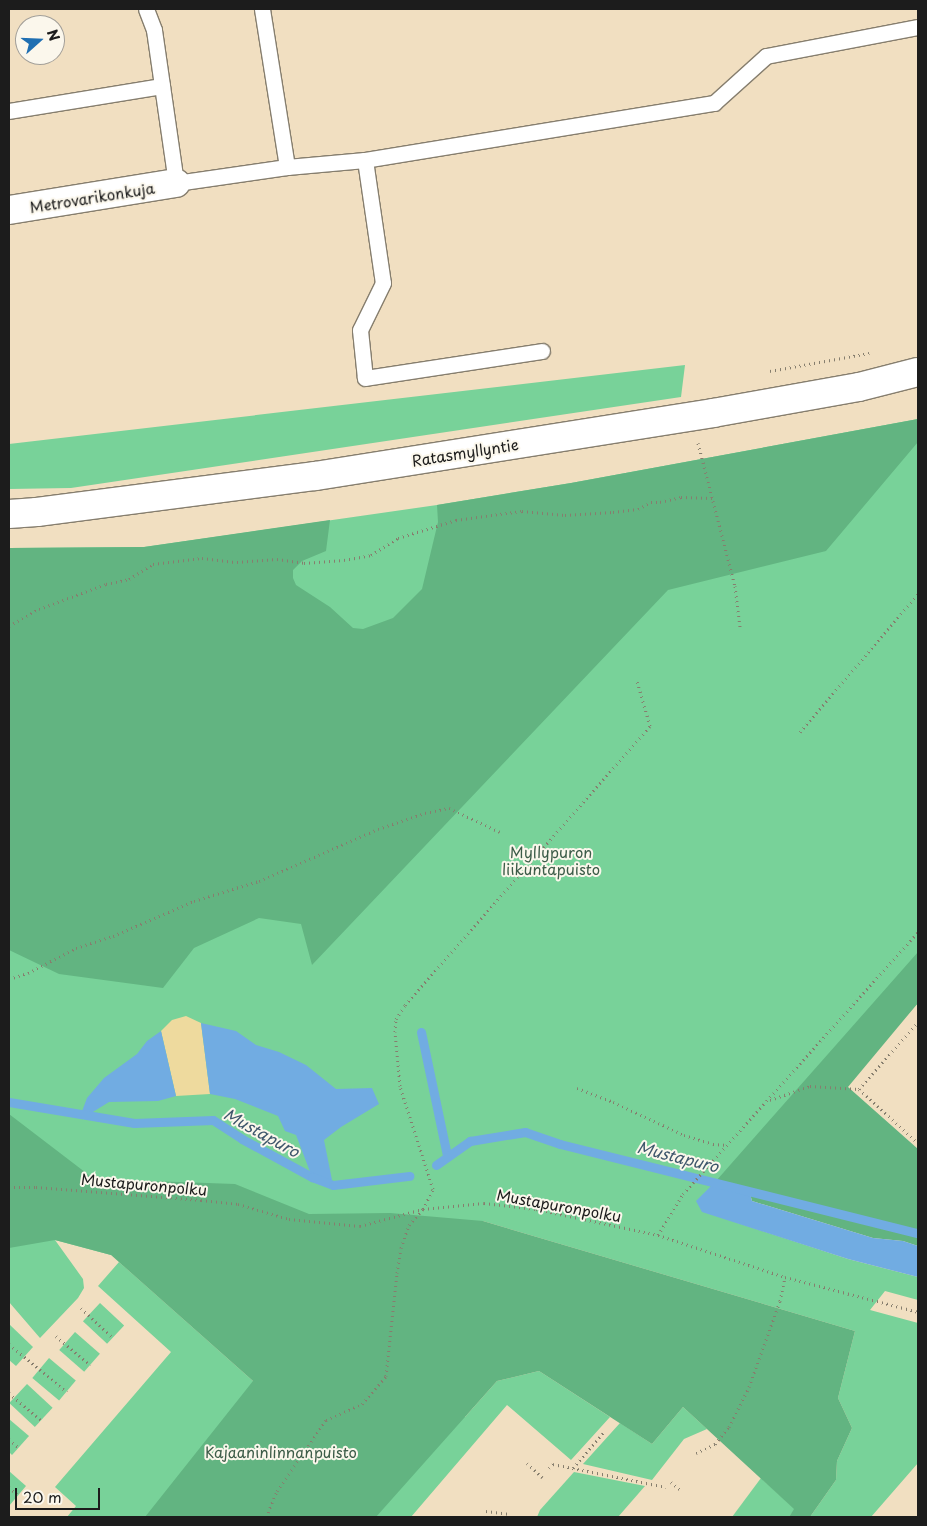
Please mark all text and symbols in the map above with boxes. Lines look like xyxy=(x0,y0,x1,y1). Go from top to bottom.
north arrow xyxy=(15,15,65,65)
text: N xyxy=(42,26,65,44)
street label: Metrovarikonkuja xyxy=(28,178,156,216)
street label: Ratasmyllyntie xyxy=(410,435,520,469)
park label: Myllypuron liikuntapuisto xyxy=(502,842,600,877)
water label: Mustapuro xyxy=(221,1103,303,1161)
water label: Mustapuro xyxy=(635,1137,721,1175)
street label: Mustapuronpolku xyxy=(80,1170,208,1198)
street label: Mustapuronpolku xyxy=(495,1185,623,1225)
park label: Kajaaninlinnanpuisto xyxy=(205,1443,357,1461)
scale bar xyxy=(18,1478,102,1510)
text: 20 m xyxy=(23,1485,62,1508)

